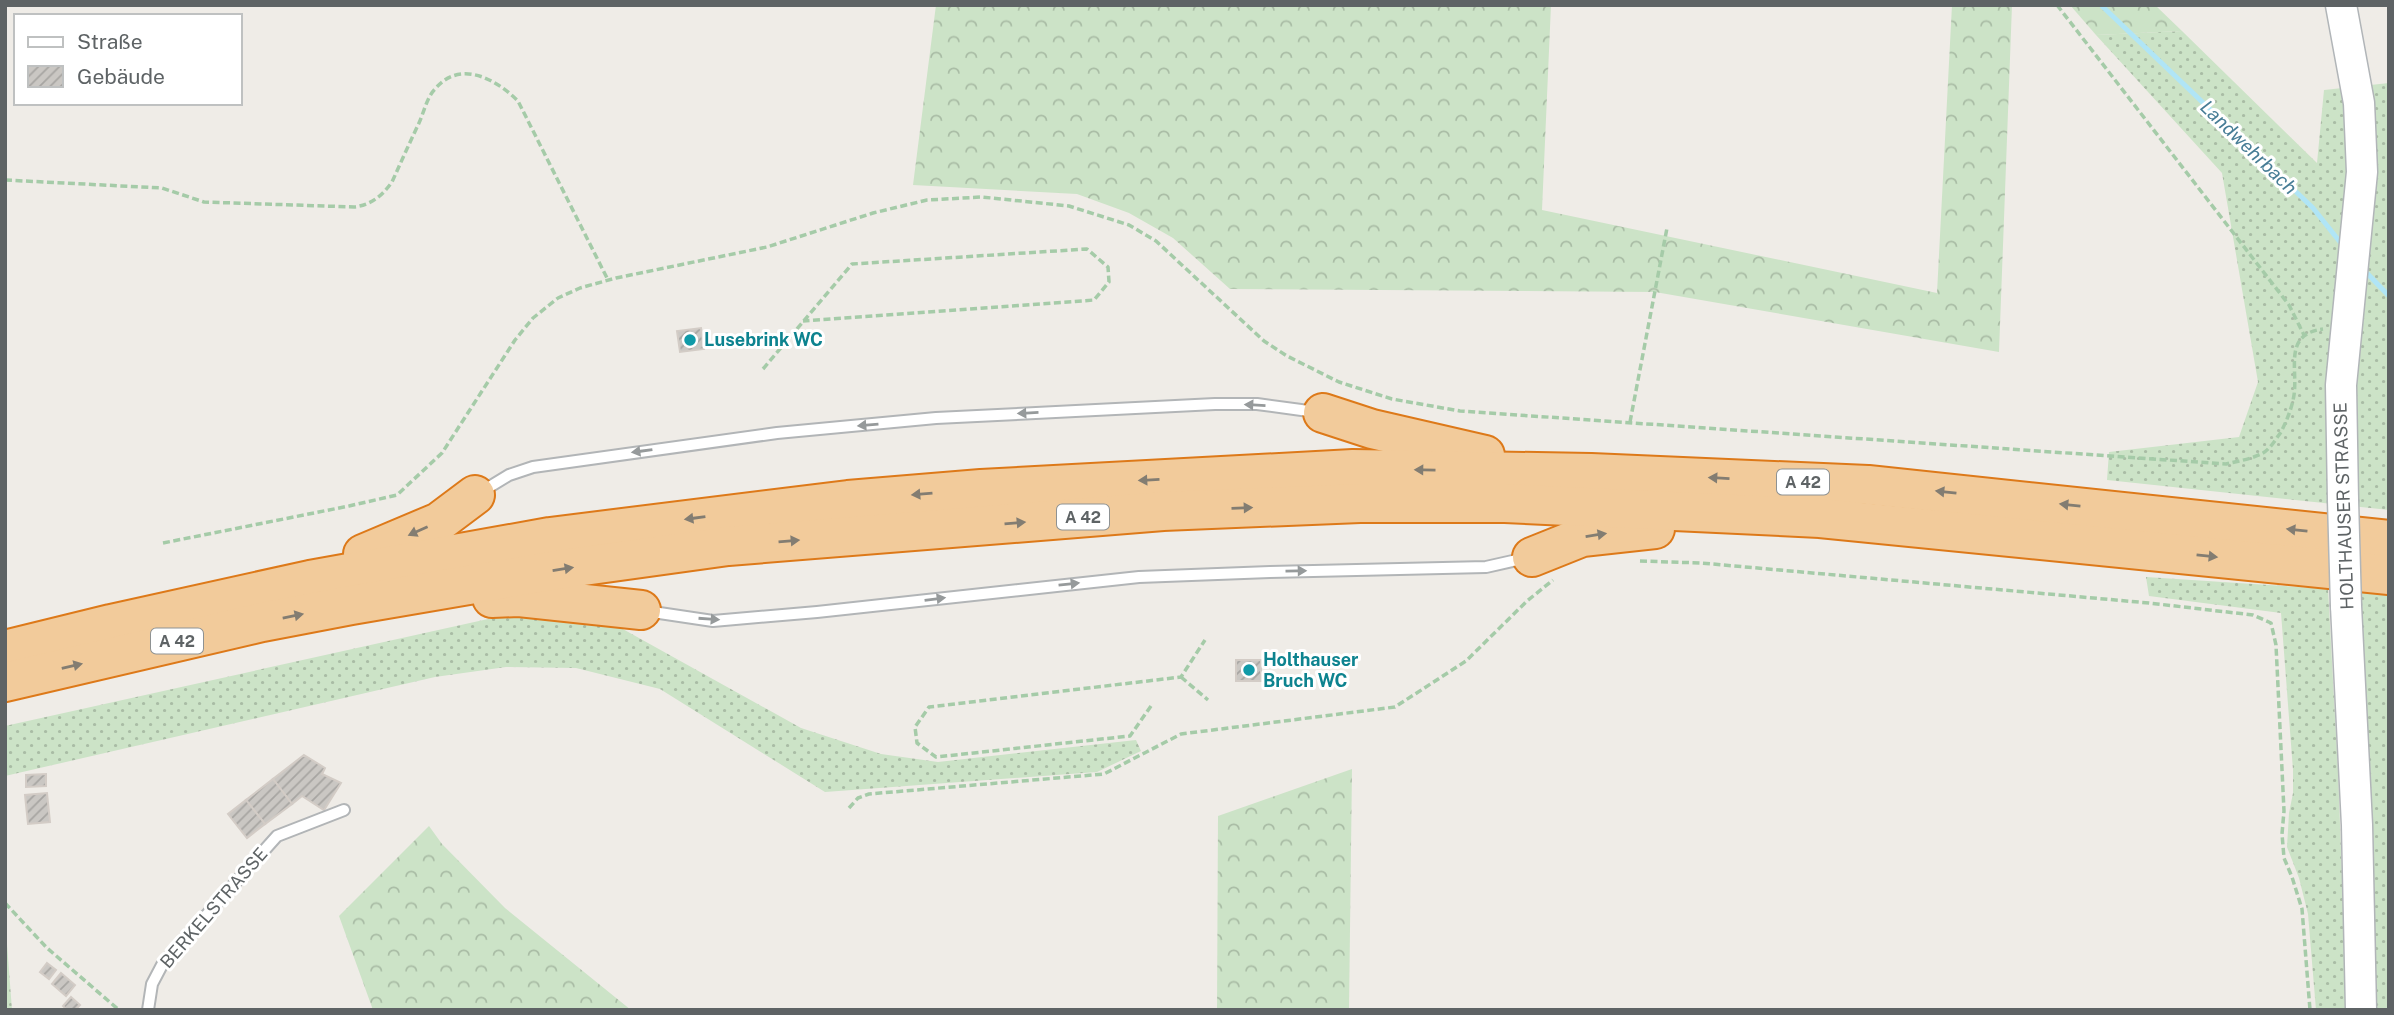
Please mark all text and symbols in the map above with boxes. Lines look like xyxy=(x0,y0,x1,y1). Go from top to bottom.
legend xyxy=(14,14,242,105)
text: Straße xyxy=(77,29,143,54)
text: Gebäude xyxy=(77,64,165,89)
water label: Landwehrbach xyxy=(2196,95,2302,199)
place label: Lusebrink WC xyxy=(704,329,823,350)
marker: Lusebrink WC xyxy=(682,332,698,348)
one-way arrow xyxy=(1244,399,1266,410)
street label: HOLTHAUSER STRASSE xyxy=(2329,402,2358,610)
one-way arrow xyxy=(1017,408,1039,419)
one-way arrow xyxy=(856,419,878,430)
one-way arrow xyxy=(631,446,653,457)
one-way arrow xyxy=(1414,464,1436,476)
road number: A 42 xyxy=(1777,470,1829,495)
one-way arrow xyxy=(1708,473,1730,484)
one-way arrow xyxy=(1137,474,1159,485)
one-way arrow xyxy=(1935,487,1957,498)
one-way arrow xyxy=(910,489,932,500)
one-way arrow xyxy=(2059,500,2081,511)
one-way arrow xyxy=(1232,502,1254,513)
road number: A 42 xyxy=(1057,504,1109,530)
one-way arrow xyxy=(684,512,706,523)
one-way arrow xyxy=(1005,517,1027,528)
one-way arrow xyxy=(2285,524,2307,535)
one-way arrow xyxy=(407,526,428,537)
one-way arrow xyxy=(1585,529,1607,540)
one-way arrow xyxy=(778,535,800,546)
one-way arrow xyxy=(2196,551,2218,562)
one-way arrow xyxy=(552,563,574,574)
one-way arrow xyxy=(1285,565,1307,577)
one-way arrow xyxy=(1058,578,1080,589)
one-way arrow xyxy=(924,593,946,604)
one-way arrow xyxy=(282,610,304,621)
one-way arrow xyxy=(698,614,720,625)
road number: A 42 xyxy=(151,628,203,654)
place label: Holthauser Bruch WC xyxy=(1263,649,1359,691)
one-way arrow xyxy=(61,661,83,672)
marker: Holthauser Bruch WC xyxy=(1241,662,1257,678)
street label: BERKELSTRASSE xyxy=(156,843,272,972)

